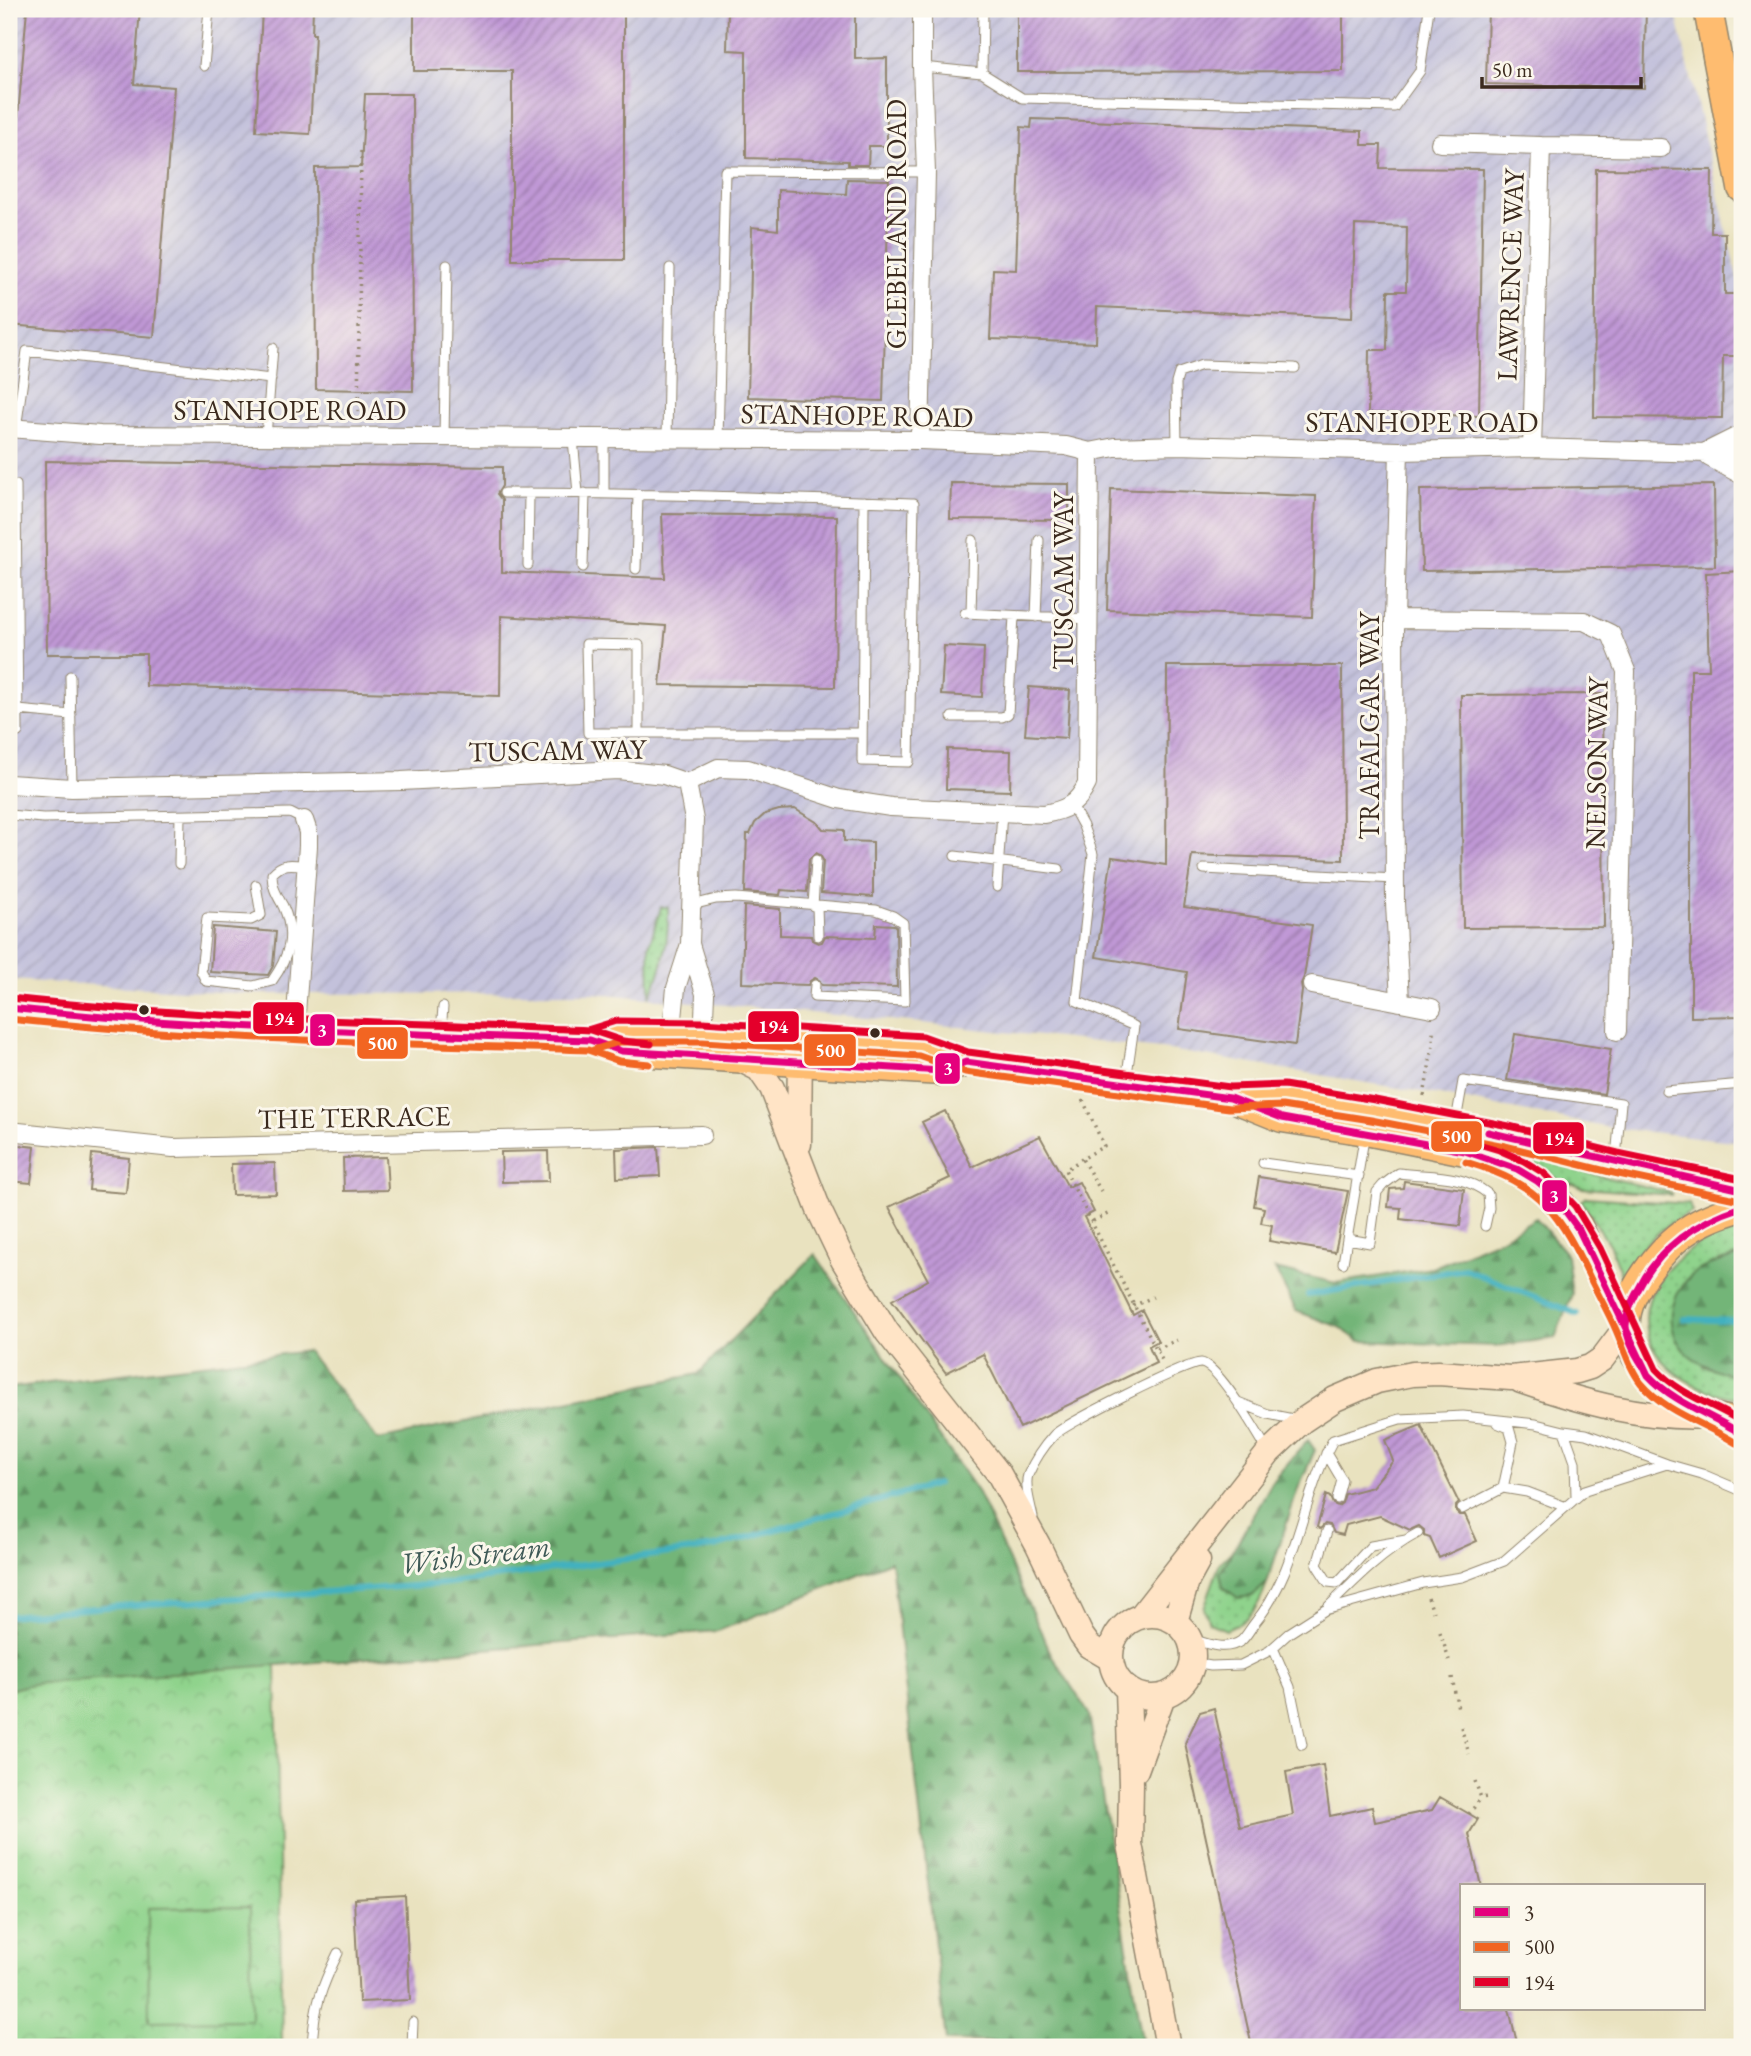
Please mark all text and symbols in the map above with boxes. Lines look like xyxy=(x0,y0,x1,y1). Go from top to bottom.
scale bar xyxy=(1482,46,1641,90)
text: 50 m xyxy=(1492,56,1533,83)
street label: GLEBELAND ROAD xyxy=(878,99,914,349)
street label: LAWRENCE WAY xyxy=(1488,167,1532,382)
street label: STANHOPE ROAD xyxy=(174,392,406,428)
street label: STANHOPE ROAD xyxy=(740,395,974,435)
street label: STANHOPE ROAD xyxy=(1306,404,1538,440)
street label: TUSCAM WAY xyxy=(1045,490,1081,670)
street label: TRAFALGAR WAY xyxy=(1351,610,1387,840)
street label: NELSON WAY xyxy=(1577,675,1616,849)
street label: TUSCAM WAY xyxy=(468,730,648,770)
line badge: 194 xyxy=(252,1001,305,1035)
unlabelled marker xyxy=(137,1003,151,1017)
text: 194 xyxy=(264,1006,295,1031)
line badge: 194 xyxy=(747,1010,800,1043)
line badge: 3 xyxy=(309,1013,336,1047)
text: 194 xyxy=(758,1014,789,1039)
text: 3 xyxy=(317,1018,327,1043)
line badge: 500 xyxy=(356,1026,409,1060)
unlabelled marker xyxy=(868,1026,882,1040)
text: 500 xyxy=(367,1031,397,1056)
line badge: 500 xyxy=(803,1033,857,1067)
text: 500 xyxy=(815,1038,845,1063)
line badge: 3 xyxy=(934,1052,961,1085)
text: 3 xyxy=(943,1056,953,1081)
street label: THE TERRACE xyxy=(257,1097,451,1137)
line badge: 500 xyxy=(1430,1120,1483,1153)
line badge: 194 xyxy=(1532,1121,1585,1155)
text: 500 xyxy=(1441,1124,1471,1149)
text: 194 xyxy=(1544,1126,1575,1151)
line badge: 3 xyxy=(1541,1179,1568,1213)
text: 3 xyxy=(1549,1184,1559,1209)
water label: Wish Stream xyxy=(398,1526,552,1583)
legend xyxy=(1460,1884,1706,2010)
text: 3 xyxy=(1524,1899,1534,1926)
text: 500 xyxy=(1524,1933,1554,1960)
text: 194 xyxy=(1524,1969,1555,1996)

